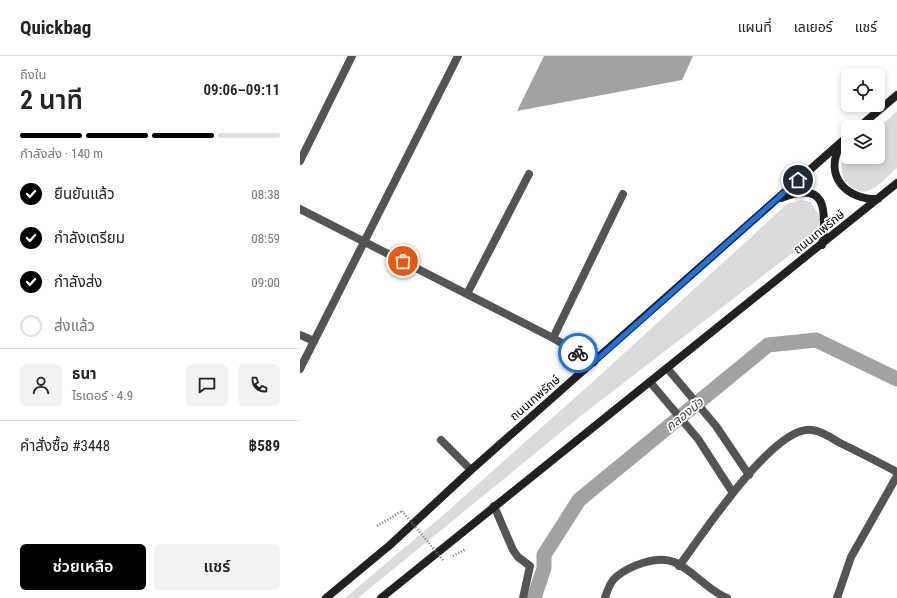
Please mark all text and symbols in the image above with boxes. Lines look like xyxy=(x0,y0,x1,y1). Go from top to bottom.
text: Quickbag xyxy=(20,16,91,39)
text: แผนที่ xyxy=(738,19,772,35)
text: เลเยอร์ xyxy=(794,19,833,35)
text: แชร์ xyxy=(855,19,877,35)
text: ถึงใน xyxy=(20,67,46,82)
map controls xyxy=(841,68,885,164)
button: locate xyxy=(841,68,885,112)
text: 09:06–09:11 xyxy=(203,81,280,99)
text: 2 นาที xyxy=(20,85,83,115)
button: layers xyxy=(841,120,885,164)
text: กำลังส่ง · 140 m xyxy=(20,146,103,161)
pin xyxy=(781,163,815,197)
icon: home xyxy=(787,169,809,191)
icon: check xyxy=(20,183,42,205)
text: ยืนยันแล้ว xyxy=(54,185,115,203)
text: 08:38 xyxy=(251,187,280,202)
street label: ถนนเทพรักษ์ xyxy=(791,207,848,257)
icon: check xyxy=(20,227,42,249)
text: กำลังเตรียม xyxy=(54,229,125,247)
text: 08:59 xyxy=(251,231,280,246)
pin xyxy=(386,244,420,278)
icon: bag xyxy=(392,250,414,272)
icon: check xyxy=(20,271,42,293)
text: กำลังส่ง xyxy=(54,273,102,291)
text: 09:00 xyxy=(251,275,280,290)
text: ส่งแล้ว xyxy=(54,317,95,335)
courier xyxy=(558,333,598,373)
icon: bike xyxy=(567,342,589,364)
button: person xyxy=(20,364,62,406)
button: chat xyxy=(186,364,228,406)
button: phone xyxy=(238,364,280,406)
text: ธนา xyxy=(72,365,97,383)
street label: ถนนเทพรักษ์ xyxy=(507,372,563,424)
text: ไรเดอร์ · 4.9 xyxy=(72,388,133,403)
water label: คลองบัว xyxy=(662,394,707,434)
text: คำสั่งซื้อ #3448 xyxy=(20,437,110,455)
text: ฿589 xyxy=(249,437,280,455)
button: ช่วยเหลือ xyxy=(20,544,146,590)
button: แชร์ xyxy=(154,544,280,590)

